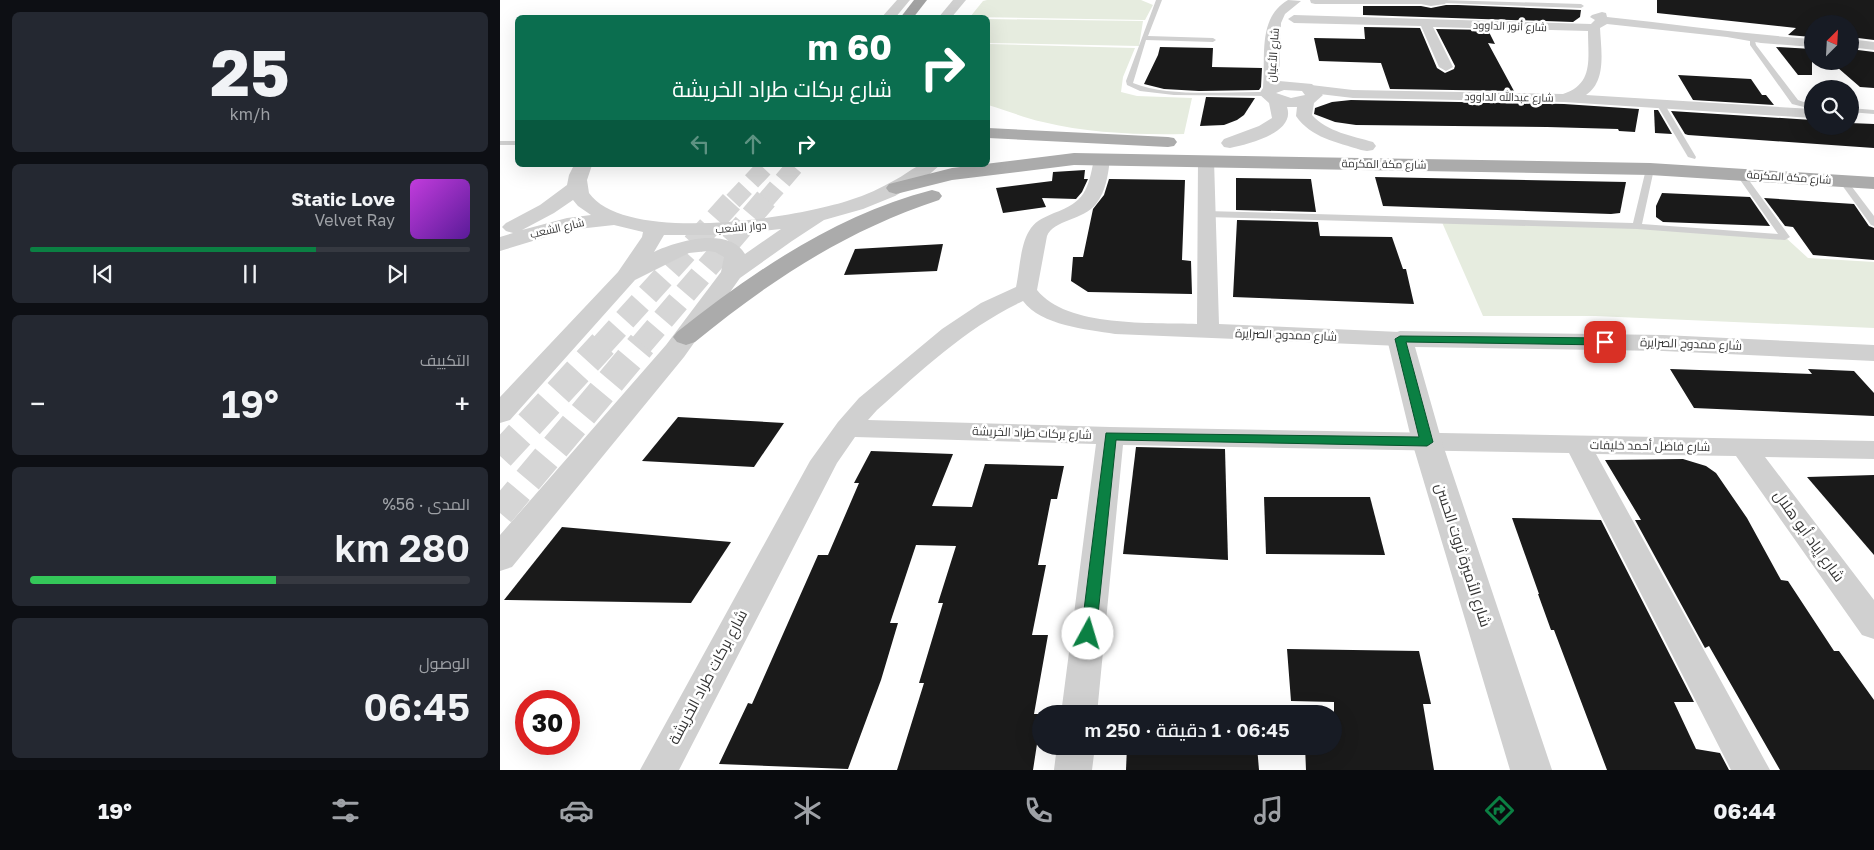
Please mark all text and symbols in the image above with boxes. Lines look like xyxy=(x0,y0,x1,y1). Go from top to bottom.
north arrow xyxy=(1804,15,1859,70)
map controls xyxy=(1804,15,1859,135)
street label: شارع أنور الداوود xyxy=(1473,18,1547,35)
text: 60 m xyxy=(808,26,892,68)
street label: شارع الأعيان xyxy=(1264,27,1283,83)
text: 25 xyxy=(210,32,290,110)
icon: right xyxy=(910,35,975,100)
text: شارع بركات طراد الخريشة xyxy=(672,75,892,102)
button: search xyxy=(1804,80,1859,135)
street label: شارع عبدالله الداوود xyxy=(1464,88,1554,106)
text: km/h xyxy=(230,104,270,124)
icon: left xyxy=(686,130,714,158)
icon: ahead xyxy=(739,130,767,158)
icon: right xyxy=(792,130,820,158)
street label: شارع مكة المكرمة xyxy=(1341,156,1427,173)
street label: شارع مكة المكرمة xyxy=(1746,167,1832,188)
text: Static Love xyxy=(291,187,395,210)
text: Velvet Ray xyxy=(314,210,395,230)
street label: شارع الشعب xyxy=(528,215,586,242)
street label: دوار الشعب xyxy=(715,218,767,236)
icon: previous xyxy=(89,260,117,288)
icon: pause xyxy=(236,260,264,288)
icon: next xyxy=(383,260,411,288)
pin xyxy=(1584,321,1626,363)
street label: شارع ممدوح الصرايرة xyxy=(1235,325,1337,345)
icon: arrive xyxy=(1591,328,1619,356)
street label: شارع ممدوح الصرايرة xyxy=(1640,334,1742,354)
text: التكييف xyxy=(420,350,470,370)
text: 19° xyxy=(221,381,279,426)
text: − xyxy=(30,387,45,420)
text: + xyxy=(455,387,470,420)
street label: شارع بركات طراد الخريشة xyxy=(972,423,1092,443)
street label: شارع فاضل أحمد خليفات xyxy=(1590,437,1710,455)
street label: شارع الأميرة ثروت الحسن xyxy=(1429,481,1496,630)
street label: شارع إياد أبو هلال xyxy=(1768,486,1849,586)
text: المدى · 56% xyxy=(382,494,470,514)
text: 280 km xyxy=(334,525,470,570)
street label: شارع بركات طراد الخريشة xyxy=(664,606,753,748)
position arrow xyxy=(1061,607,1113,659)
text: الوصول xyxy=(419,653,470,673)
text: 06:45 xyxy=(364,684,470,729)
speed limit sign: 30 xyxy=(515,690,580,755)
text: 06:45 · 1 دقيقة · 250 m xyxy=(1084,718,1290,741)
icon: filters xyxy=(328,793,363,828)
icon: car xyxy=(559,793,594,828)
icon: climate xyxy=(790,793,825,828)
icon: phone xyxy=(1021,793,1056,828)
icon: music xyxy=(1251,793,1286,828)
icon: directions xyxy=(1482,793,1517,828)
text: 19° xyxy=(98,797,132,824)
text: 06:44 xyxy=(1713,797,1776,824)

